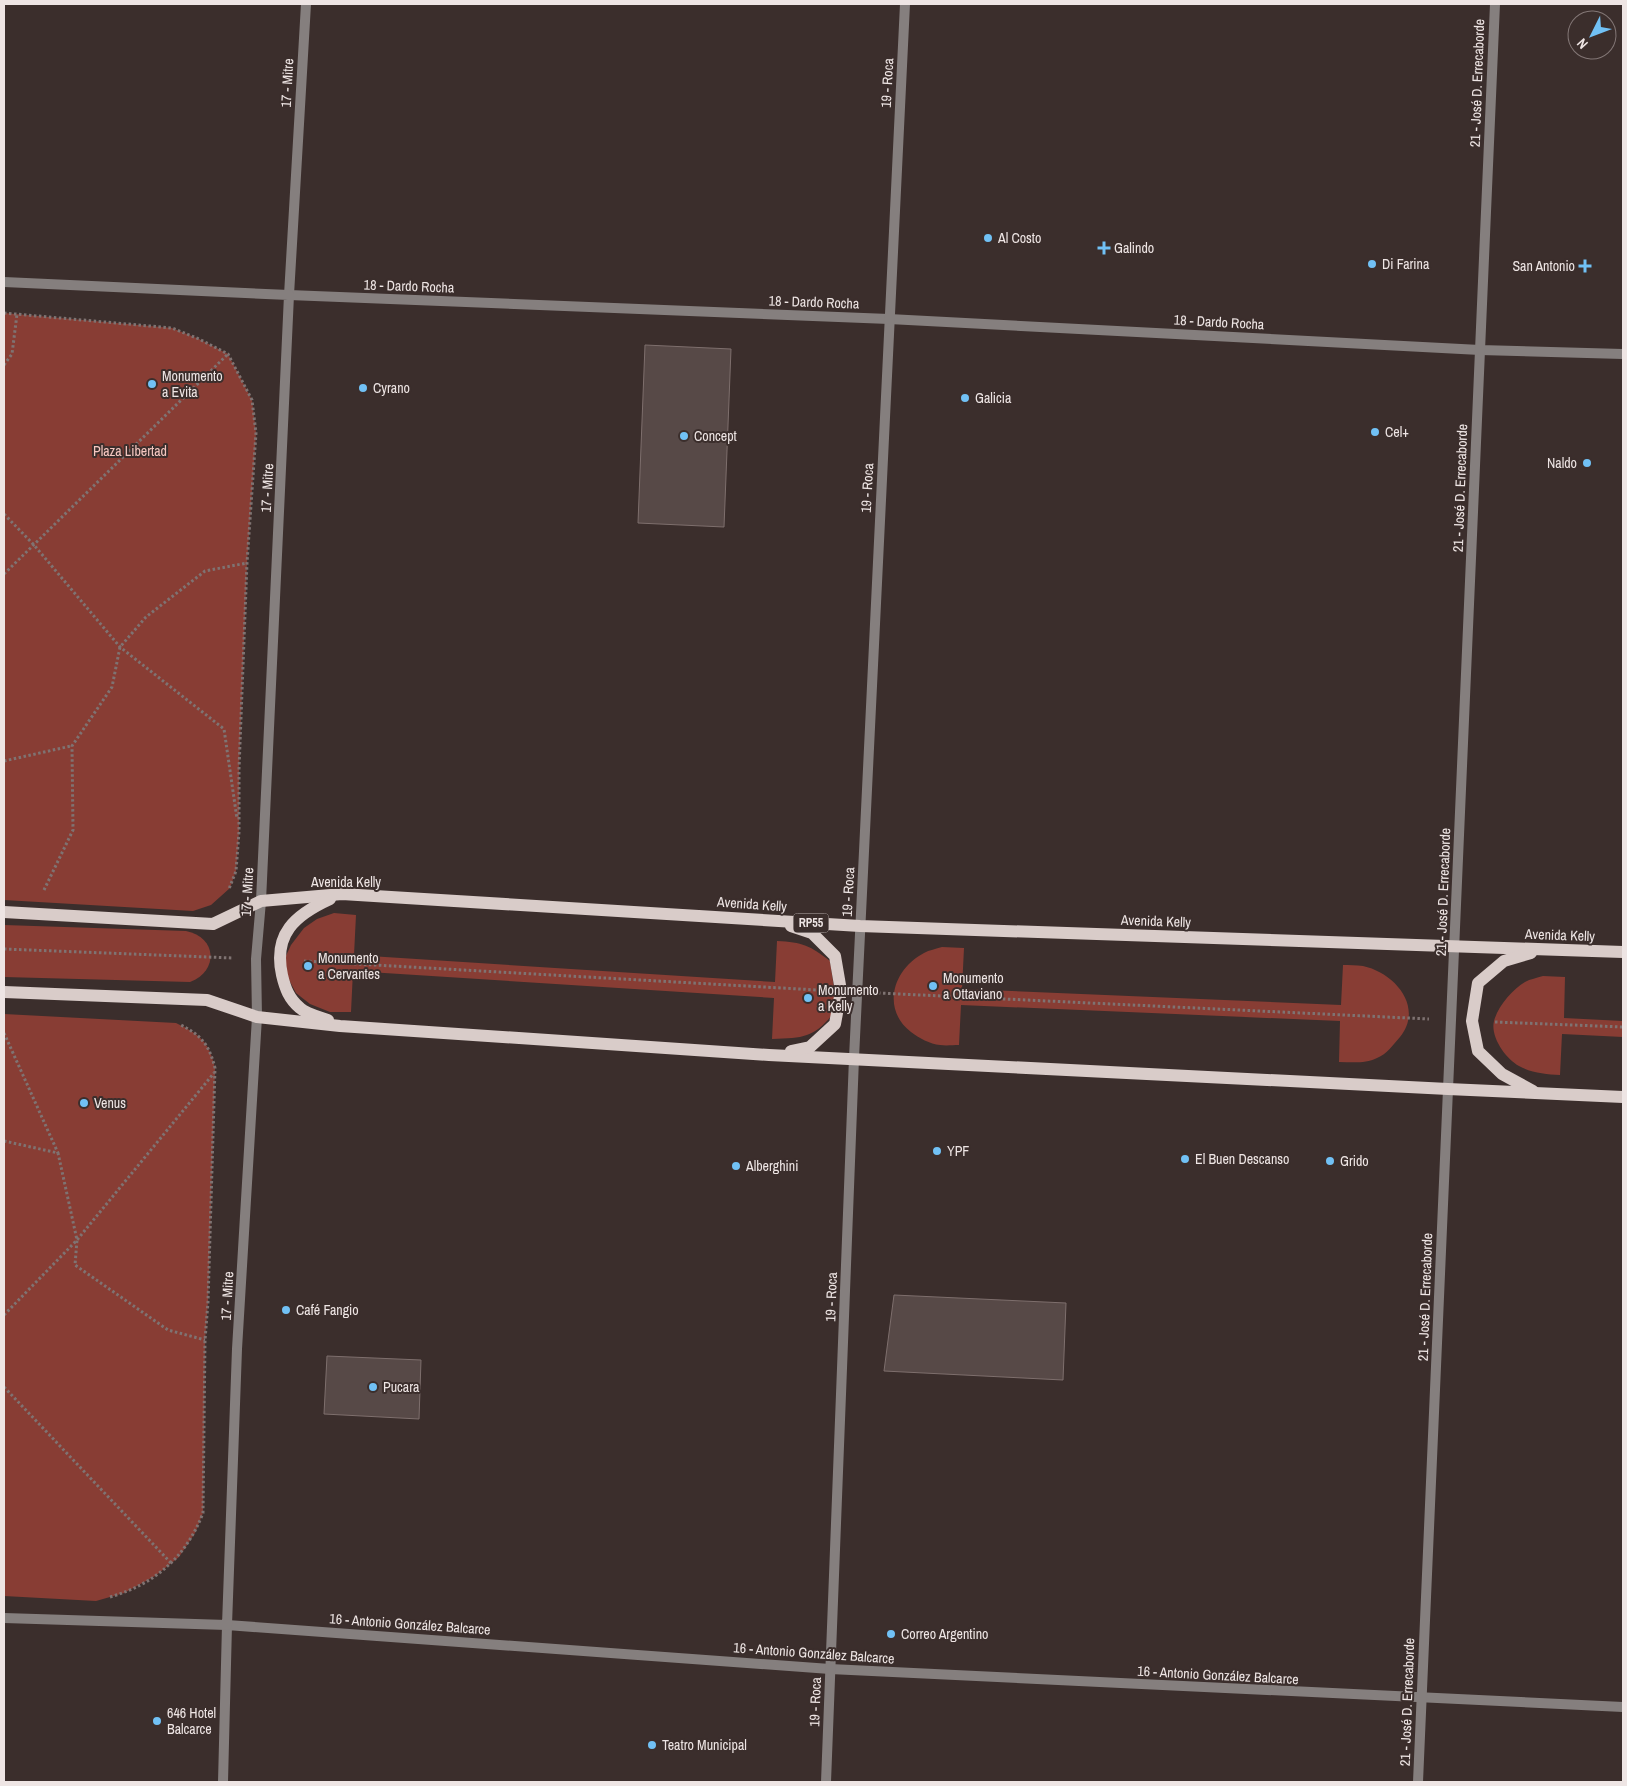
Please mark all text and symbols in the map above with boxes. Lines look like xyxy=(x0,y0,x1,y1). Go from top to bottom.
north arrow xyxy=(1567,10,1617,60)
street label: 21 - José D. Errecaborde xyxy=(1466,19,1488,147)
text: N xyxy=(1573,35,1592,53)
street label: 19 - Roca xyxy=(877,57,897,108)
street label: 17 - Mitre xyxy=(277,58,297,108)
place label: Al Costo xyxy=(997,229,1041,247)
marker: Al Costo xyxy=(982,232,994,244)
place label: Galindo xyxy=(1114,239,1154,257)
marker: Galindo xyxy=(1098,242,1110,254)
place label: Di Farina xyxy=(1382,255,1430,273)
place label: San Antonio xyxy=(1512,257,1575,275)
marker: Di Farina xyxy=(1366,258,1378,270)
marker: San Antonio xyxy=(1579,260,1591,272)
street label: 18 - Dardo Rocha xyxy=(363,275,455,297)
street label: 18 - Dardo Rocha xyxy=(768,291,860,313)
street label: 18 - Dardo Rocha xyxy=(1173,311,1265,333)
place label: Monumento a Evita xyxy=(162,367,223,401)
marker: Monumento a Evita xyxy=(146,378,158,390)
place label: Cyrano xyxy=(373,379,410,397)
marker: Cyrano xyxy=(357,382,369,394)
place label: Galicia xyxy=(975,389,1012,407)
marker: Galicia xyxy=(959,392,971,404)
place label: Cel+ xyxy=(1385,423,1409,441)
street label: 21 - José D. Errecaborde xyxy=(1449,424,1471,552)
marker: Cel+ xyxy=(1369,426,1381,438)
place label: Concept xyxy=(694,427,737,445)
marker: Concept xyxy=(678,430,690,442)
park label: Plaza Libertad xyxy=(93,442,167,460)
place label: Naldo xyxy=(1547,454,1577,472)
marker: Naldo xyxy=(1581,457,1593,469)
street label: 19 - Roca xyxy=(857,462,877,513)
street label: 17 - Mitre xyxy=(257,463,277,513)
street label: 21 - José D. Errecaborde xyxy=(1432,828,1454,956)
street label: 19 - Roca xyxy=(838,866,858,917)
street label: 17 - Mitre xyxy=(237,867,257,917)
street label: Avenida Kelly xyxy=(310,873,381,891)
street label: Avenida Kelly xyxy=(715,893,788,915)
street label: Avenida Kelly xyxy=(1120,911,1192,931)
road number: RP55 xyxy=(794,914,828,932)
street label: Avenida Kelly xyxy=(1524,925,1596,945)
place label: Monumento a Cervantes xyxy=(318,949,380,983)
marker: Monumento a Cervantes xyxy=(302,960,314,972)
place label: Monumento a Ottaviano xyxy=(943,969,1004,1003)
marker: Monumento a Ottaviano xyxy=(927,980,939,992)
place label: Monumento a Kelly xyxy=(818,981,879,1015)
marker: Monumento a Kelly xyxy=(802,992,814,1004)
place label: Venus xyxy=(94,1094,126,1112)
marker: Venus xyxy=(78,1097,90,1109)
place label: YPF xyxy=(947,1142,969,1160)
marker: YPF xyxy=(931,1145,943,1157)
place label: El Buen Descanso xyxy=(1195,1150,1289,1168)
place label: Grido xyxy=(1340,1152,1369,1170)
marker: El Buen Descanso xyxy=(1179,1153,1191,1165)
marker: Grido xyxy=(1324,1155,1336,1167)
place label: Alberghini xyxy=(745,1157,798,1175)
marker: Alberghini xyxy=(730,1160,742,1172)
street label: 21 - José D. Errecaborde xyxy=(1414,1233,1436,1361)
street label: 17 - Mitre xyxy=(217,1271,237,1321)
street label: 19 - Roca xyxy=(821,1271,841,1322)
place label: Café Fangio xyxy=(296,1301,359,1319)
marker: Café Fangio xyxy=(280,1304,292,1316)
place label: Pucara xyxy=(383,1378,420,1396)
marker: Pucara xyxy=(367,1381,379,1393)
street label: 16 - Antonio González Balcarce xyxy=(329,1609,491,1639)
place label: Correo Argentino xyxy=(901,1625,988,1643)
marker: Correo Argentino xyxy=(885,1628,897,1640)
street label: 16 - Antonio González Balcarce xyxy=(733,1638,895,1668)
street label: 21 - José D. Errecaborde xyxy=(1396,1638,1418,1766)
street label: 16 - Antonio González Balcarce xyxy=(1137,1662,1299,1688)
street label: 19 - Roca xyxy=(805,1676,825,1727)
place label: 646 Hotel Balcarce xyxy=(167,1704,216,1738)
marker: 646 Hotel Balcarce xyxy=(151,1715,163,1727)
place label: Teatro Municipal xyxy=(662,1736,747,1754)
marker: Teatro Municipal xyxy=(646,1739,658,1751)

